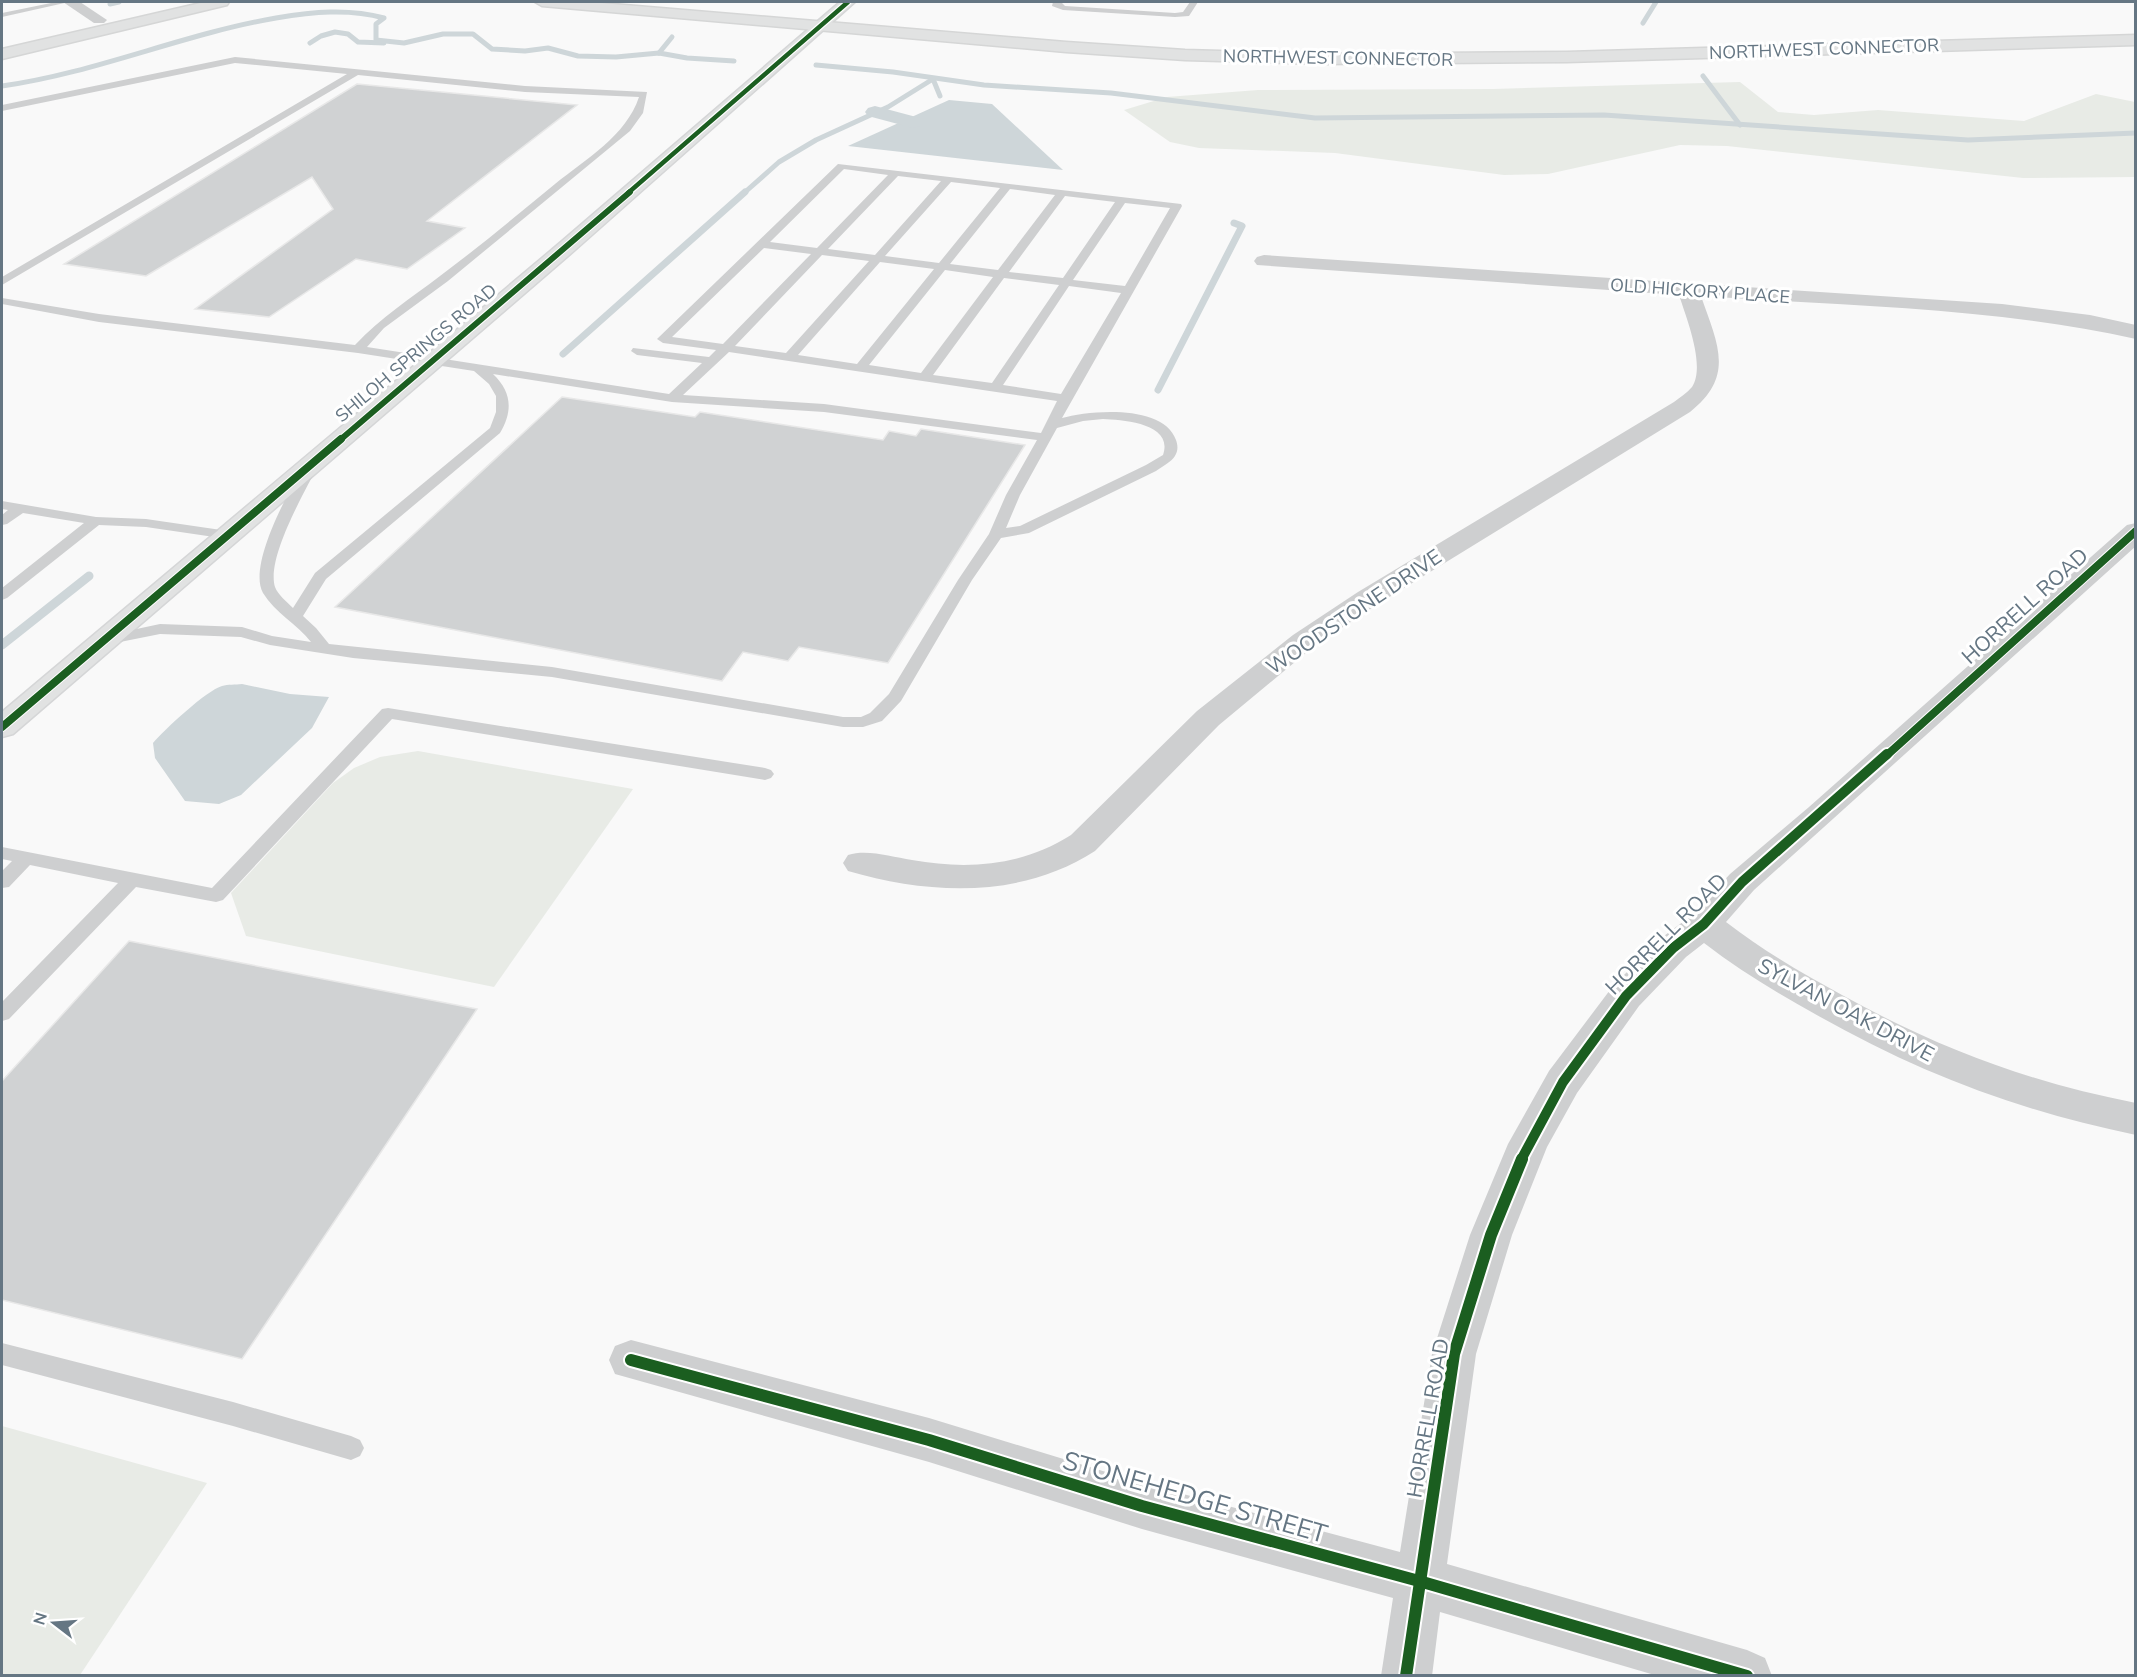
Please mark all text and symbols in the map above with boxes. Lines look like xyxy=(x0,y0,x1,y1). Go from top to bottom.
street label: NORTHWEST CONNECTOR xyxy=(1709,33,1939,65)
street label: NORTHWEST CONNECTOR xyxy=(1223,44,1453,72)
street label: OLD HICKORY PLACE xyxy=(1609,273,1791,309)
street label: SHILOH SPRINGS ROAD xyxy=(330,278,502,428)
street label: HORRELL ROAD xyxy=(1956,542,2094,670)
street label: WOODSTONE DRIVE xyxy=(1261,543,1447,681)
street label: HORRELL ROAD xyxy=(1599,867,1733,1001)
street label: SYLVAN OAK DRIVE xyxy=(1753,952,1939,1068)
street label: HORRELL ROAD xyxy=(1400,1336,1456,1500)
street label: STONEHEDGE STREET xyxy=(1058,1443,1332,1552)
north arrow xyxy=(24,1593,84,1653)
text: N xyxy=(28,1610,53,1628)

